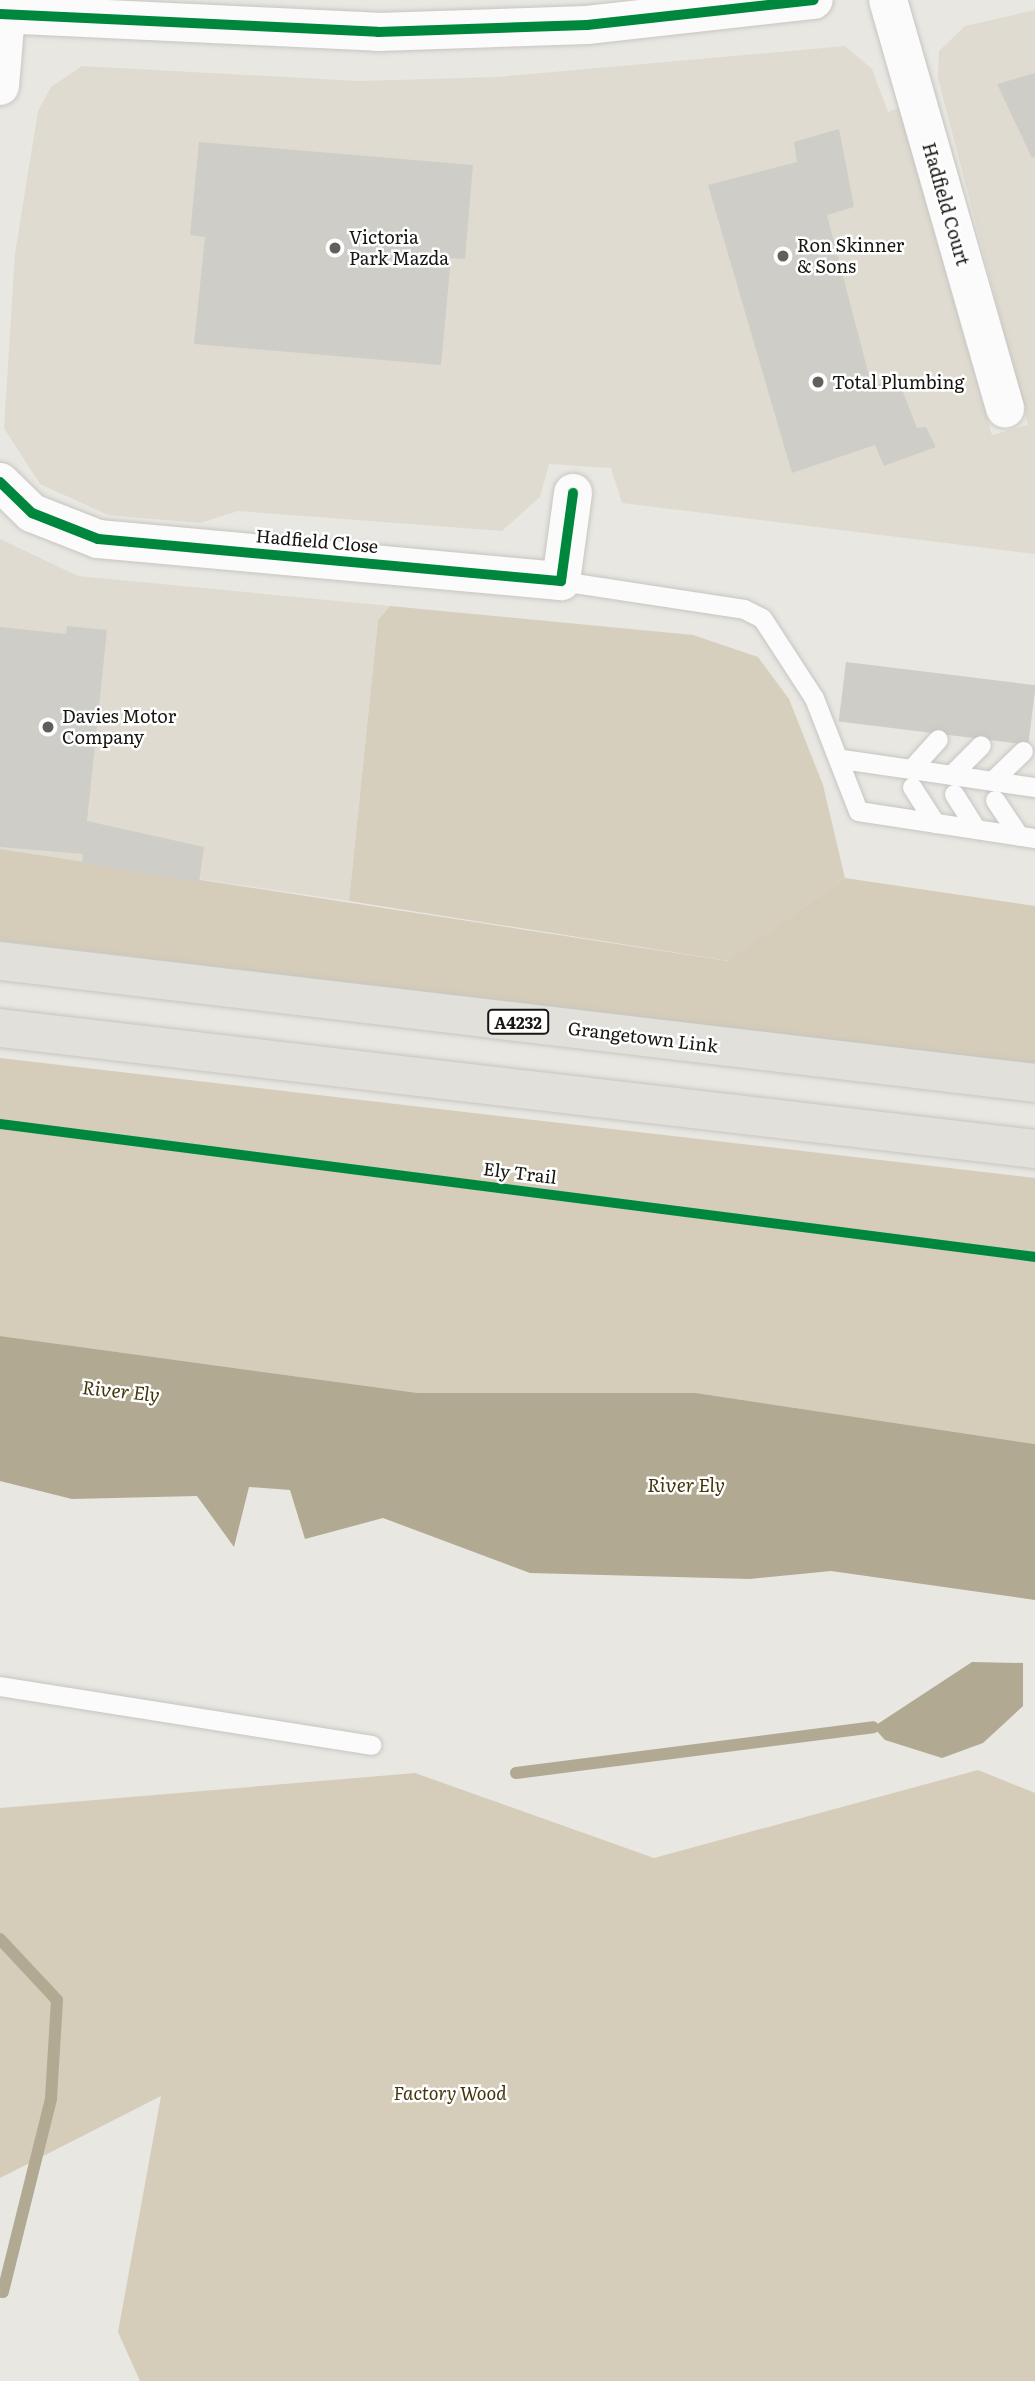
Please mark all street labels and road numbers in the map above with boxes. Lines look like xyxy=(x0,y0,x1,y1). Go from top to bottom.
street label: Hadfield Court xyxy=(918,140,974,268)
street label: Hadfield Close xyxy=(255,525,379,557)
road number: A4232 xyxy=(486,1010,550,1034)
street label: Grangetown Link xyxy=(567,1017,719,1057)
street label: Ely Trail xyxy=(482,1158,558,1188)

